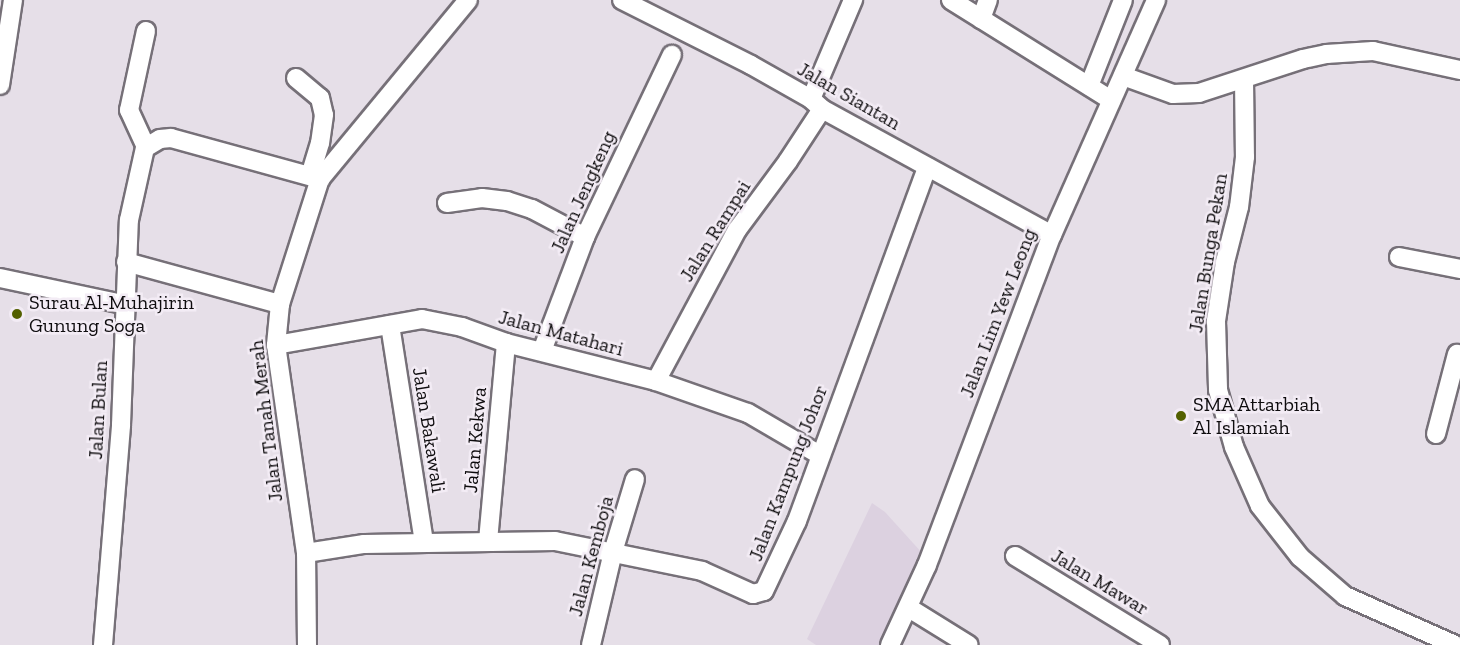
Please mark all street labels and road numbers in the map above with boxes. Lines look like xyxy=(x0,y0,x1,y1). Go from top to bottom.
street label: Jalan Siantan xyxy=(793,57,905,135)
street label: Jalan Jengkeng xyxy=(545,127,621,257)
street label: Jalan Bunga Pekan xyxy=(1184,172,1232,334)
street label: Jalan Rampai xyxy=(674,176,756,286)
street label: Jalan Lim Yew Leong xyxy=(954,225,1042,401)
street label: Jalan Matahari xyxy=(496,305,626,361)
street label: Jalan Tanah Merah xyxy=(244,338,288,504)
street label: Jalan Bulan xyxy=(83,360,113,460)
street label: Jalan Bakawali xyxy=(407,366,451,494)
street label: Jalan Kampung Johor xyxy=(743,381,833,565)
street label: Jalan Kekwa xyxy=(458,386,492,494)
street label: Jalan Kemboja xyxy=(563,493,619,619)
street label: Jalan Mawar xyxy=(1047,544,1153,620)

